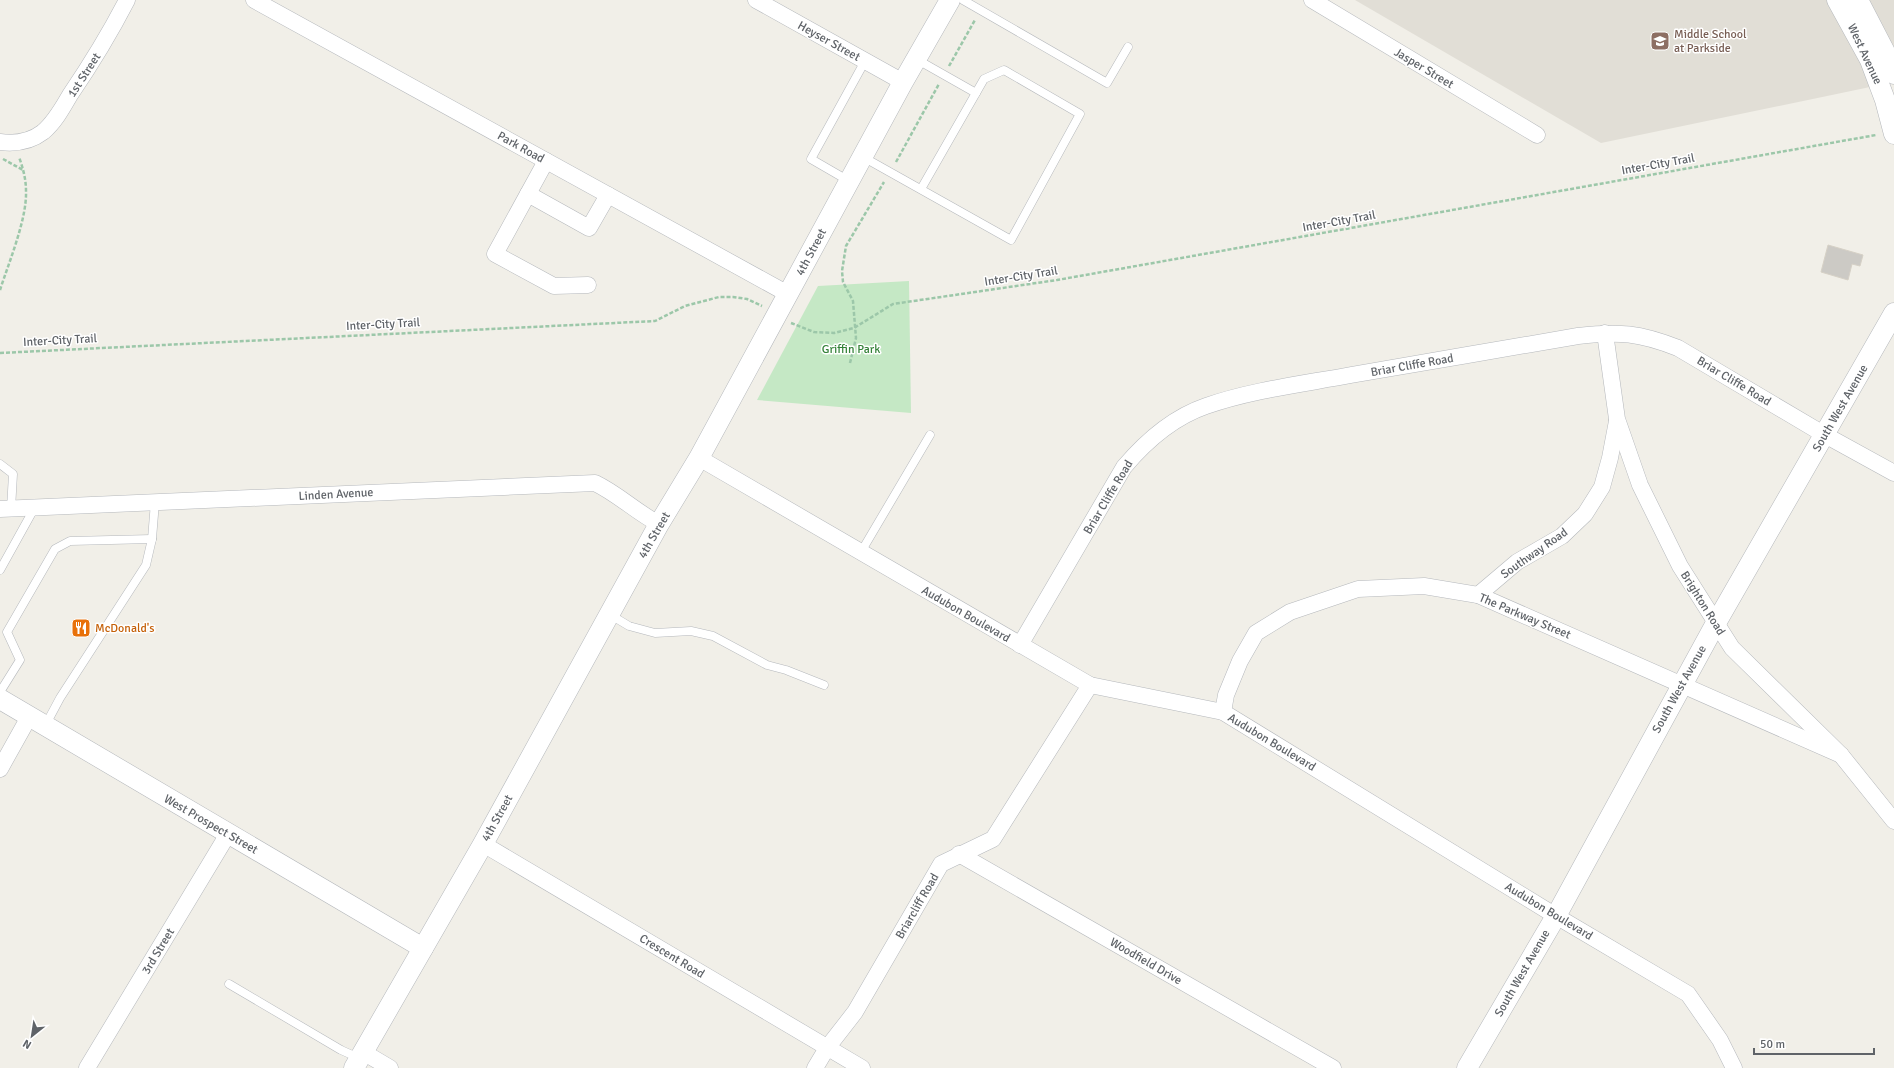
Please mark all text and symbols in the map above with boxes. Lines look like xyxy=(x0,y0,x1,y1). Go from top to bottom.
street label: Heyser Street xyxy=(795,18,863,65)
street label: West Avenue xyxy=(1844,21,1885,87)
place label: Middle School at Parkside xyxy=(1674,27,1747,56)
school or university icon: Middle School at Parkside xyxy=(1649,30,1671,52)
street label: Jasper Street xyxy=(1391,45,1456,92)
street label: 1st Street xyxy=(65,50,104,100)
street label: Park Road xyxy=(495,128,547,166)
street label: Inter-City Trail xyxy=(1620,151,1696,178)
street label: Inter-City Trail xyxy=(1301,208,1377,235)
street label: 4th Street xyxy=(793,226,830,278)
street label: Inter-City Trail xyxy=(983,263,1059,290)
street label: Inter-City Trail xyxy=(346,315,421,334)
street label: Inter-City Trail xyxy=(23,331,98,350)
park label: Griffin Park xyxy=(822,342,880,357)
street label: Briar Cliffe Road xyxy=(1369,351,1455,380)
street label: Briar Cliffe Road xyxy=(1694,353,1774,409)
street label: South West Avenue xyxy=(1809,362,1871,455)
street label: Briar Cliffe Road xyxy=(1080,457,1136,537)
street label: Linden Avenue xyxy=(298,485,374,504)
street label: 4th Street xyxy=(635,509,674,561)
street label: Southway Road xyxy=(1498,525,1571,582)
street label: Brighton Road xyxy=(1677,568,1728,638)
street label: Audubon Boulevard xyxy=(919,583,1013,646)
street label: The Parkway Street xyxy=(1477,590,1573,643)
restaurant icon: McDonald's xyxy=(70,617,92,639)
place label: McDonald's xyxy=(95,621,155,636)
street label: South West Avenue xyxy=(1649,643,1710,736)
street label: Audubon Boulevard xyxy=(1225,710,1318,775)
street label: West Prospect Street xyxy=(161,791,261,857)
street label: 4th Street xyxy=(478,792,516,844)
street label: Briarcliff Road xyxy=(893,871,942,942)
street label: Audubon Boulevard xyxy=(1502,879,1595,944)
street label: 3rd Street xyxy=(139,926,178,977)
street label: South West Avenue xyxy=(1491,927,1553,1020)
street label: Crescent Road xyxy=(636,931,707,982)
street label: Woodfield Drive xyxy=(1107,935,1185,988)
north arrow xyxy=(12,1016,52,1056)
scale bar xyxy=(1754,1030,1874,1056)
text: N xyxy=(21,1037,34,1052)
text: 50 m xyxy=(1760,1037,1785,1052)

